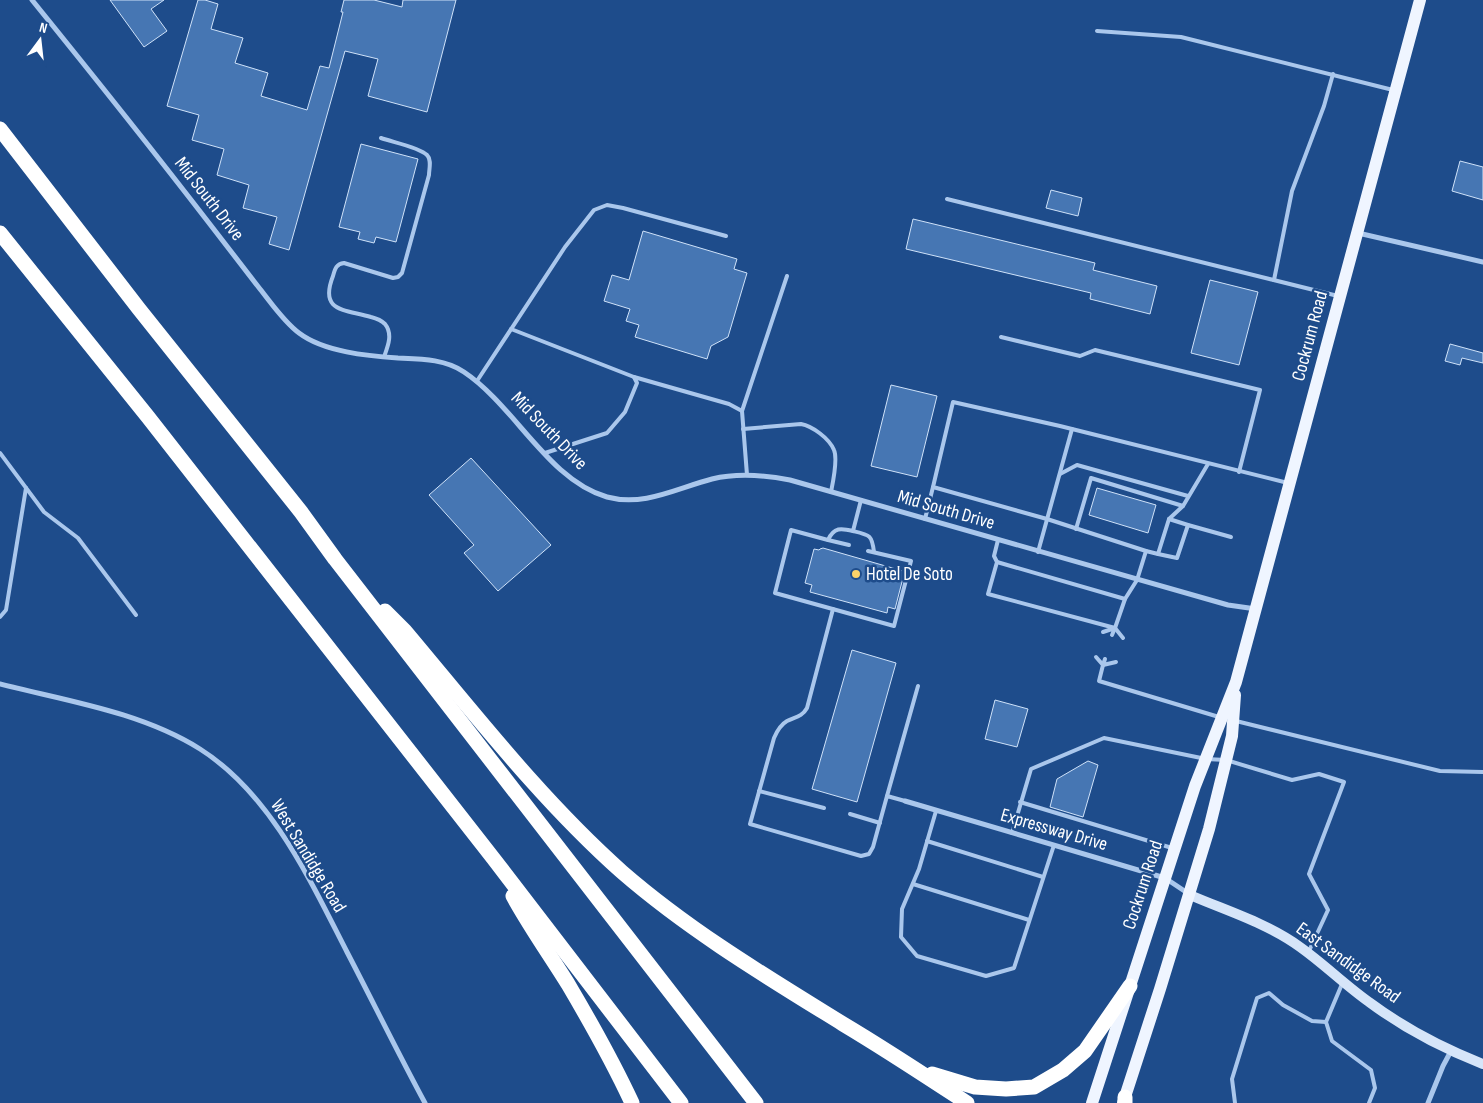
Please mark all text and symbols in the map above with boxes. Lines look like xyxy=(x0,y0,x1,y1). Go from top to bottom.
north arrow xyxy=(15,15,65,65)
text: N xyxy=(37,19,49,37)
street label: Mid South Drive xyxy=(169,153,249,245)
street label: Cockrum Road xyxy=(1287,289,1333,383)
street label: Mid South Drive xyxy=(506,387,592,475)
street label: Mid South Drive xyxy=(895,485,997,535)
place label: Hotel De Soto xyxy=(866,563,953,586)
marker: Hotel De Soto xyxy=(850,568,862,580)
street label: West Sandidge Road xyxy=(265,795,351,917)
street label: Expressway Drive xyxy=(998,804,1110,856)
street label: Cockrum Road xyxy=(1118,838,1168,932)
street label: East Sandidge Road xyxy=(1291,917,1405,1009)

